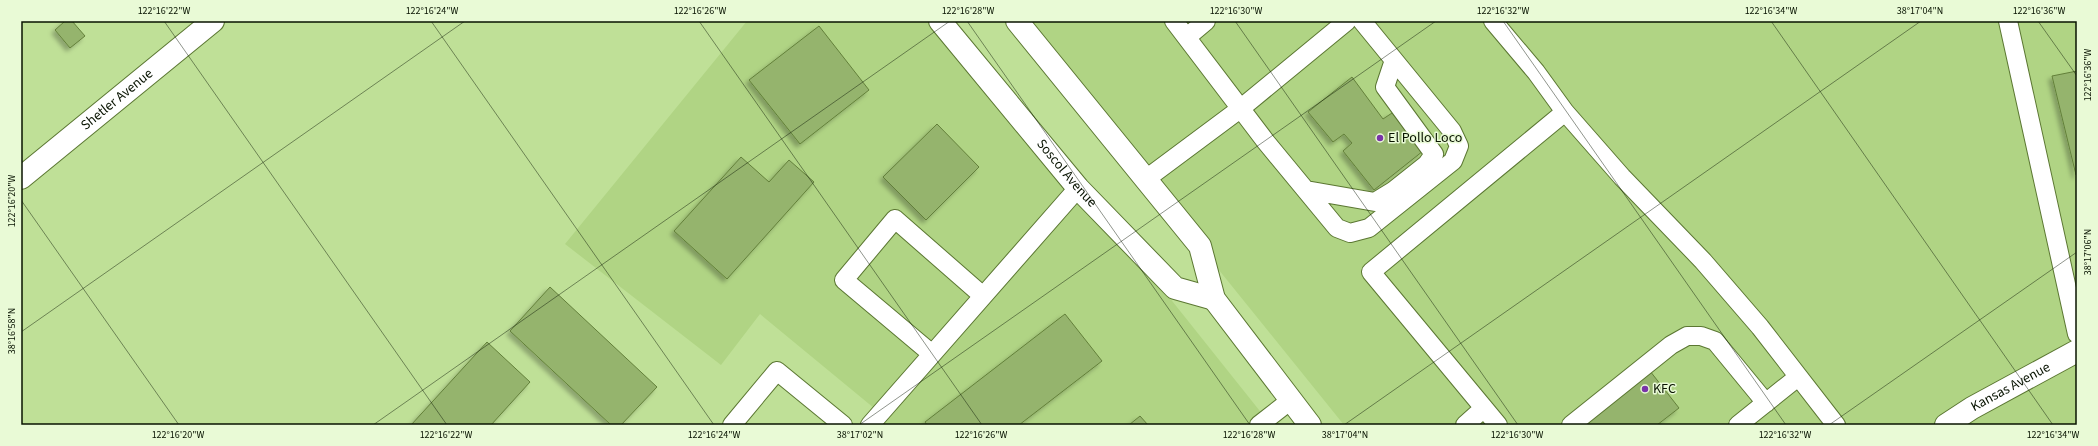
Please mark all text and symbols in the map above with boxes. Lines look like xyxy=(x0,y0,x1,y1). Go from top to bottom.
text: 122°16'22"W xyxy=(138,4,190,18)
text: 122°16'24"W xyxy=(406,4,458,18)
text: 122°16'26"W xyxy=(674,4,726,18)
text: 122°16'28"W xyxy=(942,4,994,18)
text: 122°16'30"W xyxy=(1210,4,1262,18)
text: 122°16'32"W xyxy=(1477,4,1529,18)
text: 122°16'34"W xyxy=(1745,4,1797,18)
text: 38°17'04"N xyxy=(1897,4,1943,18)
text: 122°16'36"W xyxy=(2013,4,2065,18)
text: 122°16'36"W xyxy=(2081,49,2095,101)
street label: Shetler Avenue xyxy=(77,64,157,135)
place label: El Pollo Loco xyxy=(1388,128,1462,148)
marker: El Pollo Loco xyxy=(1375,133,1385,143)
street label: Soscol Avenue xyxy=(1032,135,1102,212)
text: 122°16'20"W xyxy=(5,175,19,227)
text: 38°17'06"N xyxy=(2081,229,2095,275)
text: 38°16'58"N xyxy=(5,308,19,354)
street label: Kansas Avenue xyxy=(1967,357,2054,417)
place label: KFC xyxy=(1653,379,1676,399)
marker: KFC xyxy=(1640,384,1650,394)
text: 122°16'20"W xyxy=(152,428,204,442)
text: 122°16'22"W xyxy=(420,428,472,442)
text: 122°16'24"W xyxy=(688,428,740,442)
text: 38°17'02"N xyxy=(837,428,883,442)
text: 122°16'26"W xyxy=(955,428,1007,442)
text: 122°16'28"W xyxy=(1223,428,1275,442)
text: 38°17'04"N xyxy=(1322,428,1368,442)
text: 122°16'30"W xyxy=(1491,428,1543,442)
text: 122°16'32"W xyxy=(1759,428,1811,442)
text: 122°16'34"W xyxy=(2027,428,2079,442)

